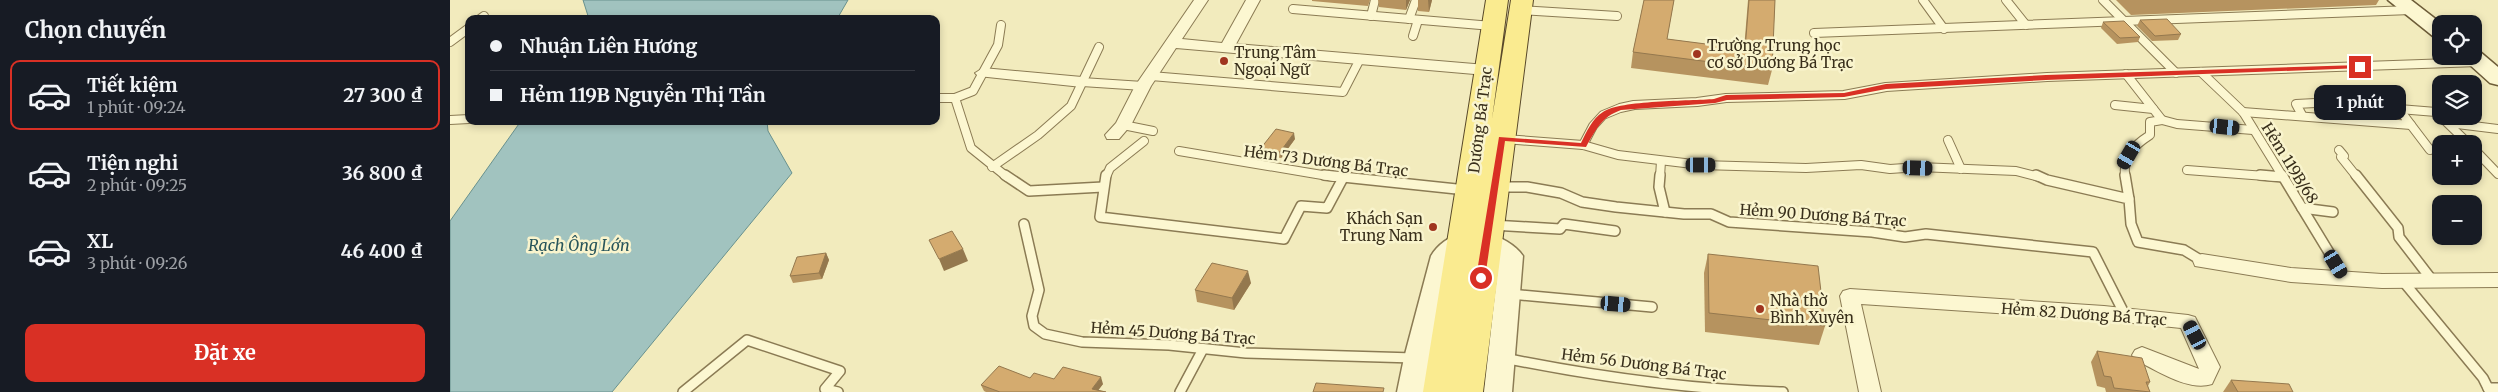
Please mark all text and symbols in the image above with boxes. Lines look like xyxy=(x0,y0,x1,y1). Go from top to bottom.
map controls xyxy=(2432,15,2482,245)
button: locate xyxy=(2432,15,2482,65)
text: Chọn chuyến xyxy=(25,16,166,44)
text: Nhuận Liên Hương xyxy=(520,34,697,58)
place label: Trường Trung học cơ sở Dương Bá Trạc xyxy=(1707,36,1854,72)
place label: Trung Tâm Ngoại Ngữ xyxy=(1234,43,1316,79)
marker: Trường Trung học cơ sở Dương Bá Trạc xyxy=(1691,48,1703,60)
marker: Trung Tâm Ngoại Ngữ xyxy=(1218,55,1230,67)
route end xyxy=(2349,56,2371,78)
street label: Dương Bá Trạc xyxy=(1464,65,1496,174)
icon: car xyxy=(27,73,72,118)
text: Tiết kiệm xyxy=(87,73,178,97)
button: layers xyxy=(2432,75,2482,125)
text: 27 300 ₫ xyxy=(343,83,423,107)
text: Hẻm 119B Nguyễn Thị Tần xyxy=(520,83,766,107)
callout: 1 phút xyxy=(2314,84,2406,120)
text: 1 phút xyxy=(2336,92,2384,112)
text: 1 phút · 09:24 xyxy=(87,97,186,117)
car xyxy=(2209,118,2240,136)
street label: Hẻm 119B/68 xyxy=(2258,119,2322,207)
button: + xyxy=(2432,135,2482,185)
car xyxy=(2115,138,2142,172)
street label: Hẻm 73 Dương Bá Trạc xyxy=(1243,141,1410,181)
icon: car xyxy=(27,151,72,196)
text: Tiện nghi xyxy=(87,151,178,175)
car xyxy=(1686,158,1716,173)
car xyxy=(1902,160,1933,176)
text: 36 800 ₫ xyxy=(342,161,423,185)
text: 2 phút · 09:25 xyxy=(87,175,187,195)
button: − xyxy=(2432,195,2482,245)
street label: Hẻm 90 Dương Bá Trạc xyxy=(1739,200,1908,230)
place label: Khách Sạn Trung Nam xyxy=(1340,209,1423,245)
marker: Khách Sạn Trung Nam xyxy=(1427,221,1439,233)
icon: car xyxy=(27,229,72,274)
text: XL xyxy=(87,229,113,253)
water label: Rạch Ông Lớn xyxy=(528,235,630,255)
text: 46 400 ₫ xyxy=(340,239,423,263)
car xyxy=(2321,247,2350,281)
text: 3 phút · 09:26 xyxy=(87,253,187,273)
route start xyxy=(1470,267,1492,289)
place label: Nhà thờ Bình Xuyên xyxy=(1770,291,1854,327)
car xyxy=(1600,295,1631,313)
street label: Hẻm 82 Dương Bá Trạc xyxy=(2000,299,2168,329)
marker: Nhà thờ Bình Xuyên xyxy=(1754,303,1766,315)
street label: Hẻm 45 Dương Bá Trạc xyxy=(1090,318,1257,348)
car xyxy=(2181,318,2208,352)
button: Đặt xe xyxy=(25,324,425,382)
street label: Hẻm 56 Dương Bá Trạc xyxy=(1560,344,1728,384)

